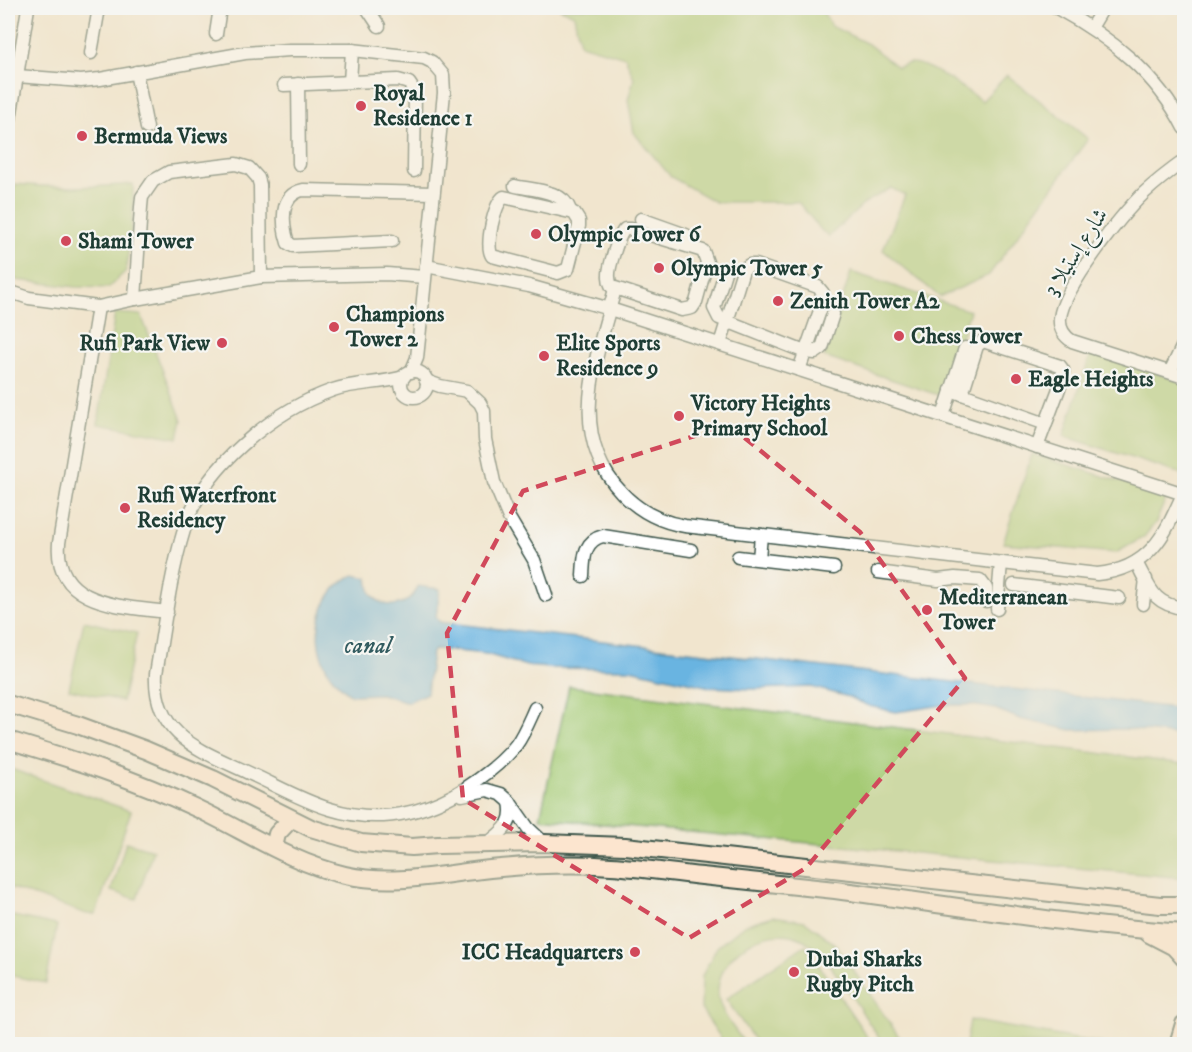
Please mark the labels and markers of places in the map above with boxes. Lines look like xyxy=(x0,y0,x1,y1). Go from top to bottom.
place label: Royal Residence 1 xyxy=(373,80,473,132)
marker: Royal Residence 1 xyxy=(354,99,368,113)
place label: Bermuda Views xyxy=(94,123,228,150)
marker: Bermuda Views xyxy=(75,129,89,143)
place label: Olympic Tower 6 xyxy=(548,221,702,248)
marker: Olympic Tower 6 xyxy=(529,227,543,241)
place label: Shami Tower xyxy=(78,228,194,255)
marker: Shami Tower xyxy=(59,234,73,248)
place label: Olympic Tower 5 xyxy=(671,255,823,282)
marker: Olympic Tower 5 xyxy=(652,261,666,275)
place label: Zenith Tower A2 xyxy=(790,288,941,315)
marker: Zenith Tower A2 xyxy=(771,294,785,308)
place label: Champions Tower 2 xyxy=(345,301,445,353)
marker: Champions Tower 2 xyxy=(327,320,341,334)
place label: Chess Tower xyxy=(911,323,1023,350)
marker: Chess Tower xyxy=(892,329,906,343)
place label: Rufi Park View xyxy=(79,330,211,357)
place label: Elite Sports Residence 9 xyxy=(556,330,661,382)
marker: Rufi Park View xyxy=(215,336,229,350)
marker: Elite Sports Residence 9 xyxy=(537,349,551,363)
place label: Eagle Heights xyxy=(1028,366,1154,393)
marker: Eagle Heights xyxy=(1009,372,1023,386)
place label: Victory Heights Primary School xyxy=(690,390,831,442)
marker: Victory Heights Primary School xyxy=(672,409,686,423)
place label: Rufi Waterfront Residency xyxy=(137,482,276,534)
marker: Rufi Waterfront Residency xyxy=(118,501,132,515)
place label: Mediterranean Tower xyxy=(938,584,1068,636)
marker: Mediterranean Tower xyxy=(920,603,934,617)
place label: ICC Headquarters xyxy=(462,939,624,966)
marker: ICC Headquarters xyxy=(628,945,642,959)
place label: Dubai Sharks Rugby Pitch xyxy=(806,946,922,998)
marker: Dubai Sharks Rugby Pitch xyxy=(787,965,801,979)

